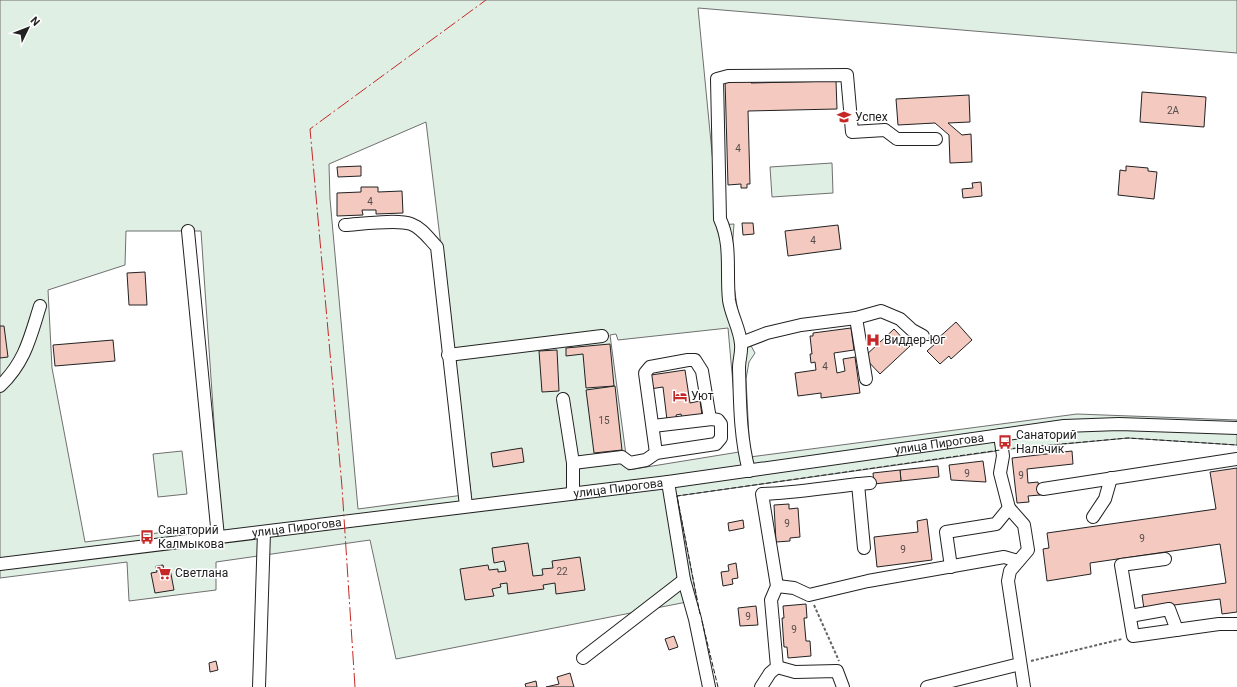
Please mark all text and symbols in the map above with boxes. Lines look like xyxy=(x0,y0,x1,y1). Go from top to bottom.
north arrow xyxy=(8,8,48,48)
text: N xyxy=(28,14,43,29)
house number: 2А xyxy=(1167,105,1180,116)
school or university icon: Успех xyxy=(836,109,852,125)
place label: Успех xyxy=(855,110,888,124)
house number: 4 xyxy=(735,143,741,154)
house number: 4 xyxy=(367,196,373,207)
house number: 4 xyxy=(810,235,816,246)
hospital icon: Виддер-Юг xyxy=(865,332,881,348)
place label: Виддер-Юг xyxy=(884,333,945,347)
house number: 4 xyxy=(822,361,828,372)
hotel icon: Уют xyxy=(672,388,688,404)
place label: Уют xyxy=(691,389,714,403)
house number: 15 xyxy=(598,415,610,426)
place label: Санаторий Нальчик xyxy=(1016,428,1077,456)
street label: улица Пирогова xyxy=(894,430,985,457)
bus stop icon: Санаторий Нальчик xyxy=(997,434,1013,450)
house number: 9 xyxy=(964,468,970,479)
house number: 9 xyxy=(1018,470,1024,481)
street label: улица Пирогова xyxy=(573,476,664,501)
street label: улица Пирогова xyxy=(251,515,342,540)
house number: 9 xyxy=(784,518,790,529)
place label: Санаторий Калмыкова xyxy=(158,523,224,551)
bus stop icon: Санаторий Калмыкова xyxy=(139,529,155,545)
house number: 9 xyxy=(1139,533,1145,544)
house number: 9 xyxy=(900,544,906,555)
supermarket icon: Светлана xyxy=(156,565,172,581)
place label: Светлана xyxy=(175,566,228,580)
house number: 22 xyxy=(556,566,568,577)
house number: 9 xyxy=(745,611,751,622)
house number: 9 xyxy=(791,624,797,635)

